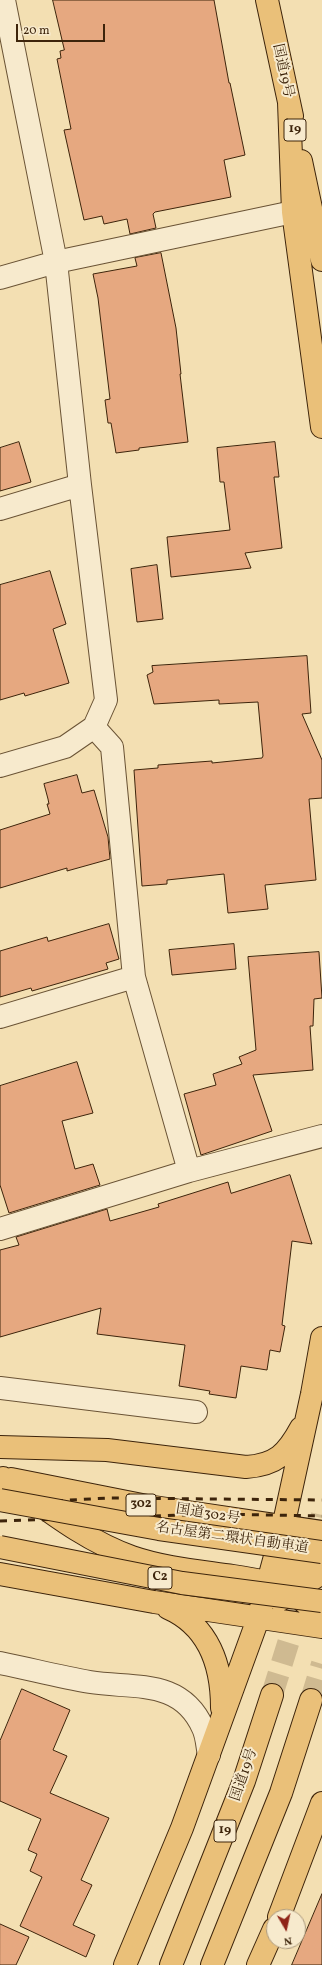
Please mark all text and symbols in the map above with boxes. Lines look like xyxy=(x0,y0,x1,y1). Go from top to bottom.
scale bar xyxy=(18,16,107,42)
text: 20 m xyxy=(23,23,50,39)
street label: 国道19号 xyxy=(268,43,296,99)
road number: 19 xyxy=(284,119,306,141)
road number: 302 xyxy=(126,1494,156,1516)
street label: 国道302号 xyxy=(175,1502,241,1528)
street label: 名古屋第二環状自動車道 xyxy=(155,1520,309,1558)
road number: C2 xyxy=(148,1567,172,1589)
street label: 国道19号 xyxy=(228,1746,262,1804)
road number: 19 xyxy=(214,1820,236,1842)
north arrow xyxy=(266,1909,306,1949)
text: N xyxy=(283,1932,293,1948)

